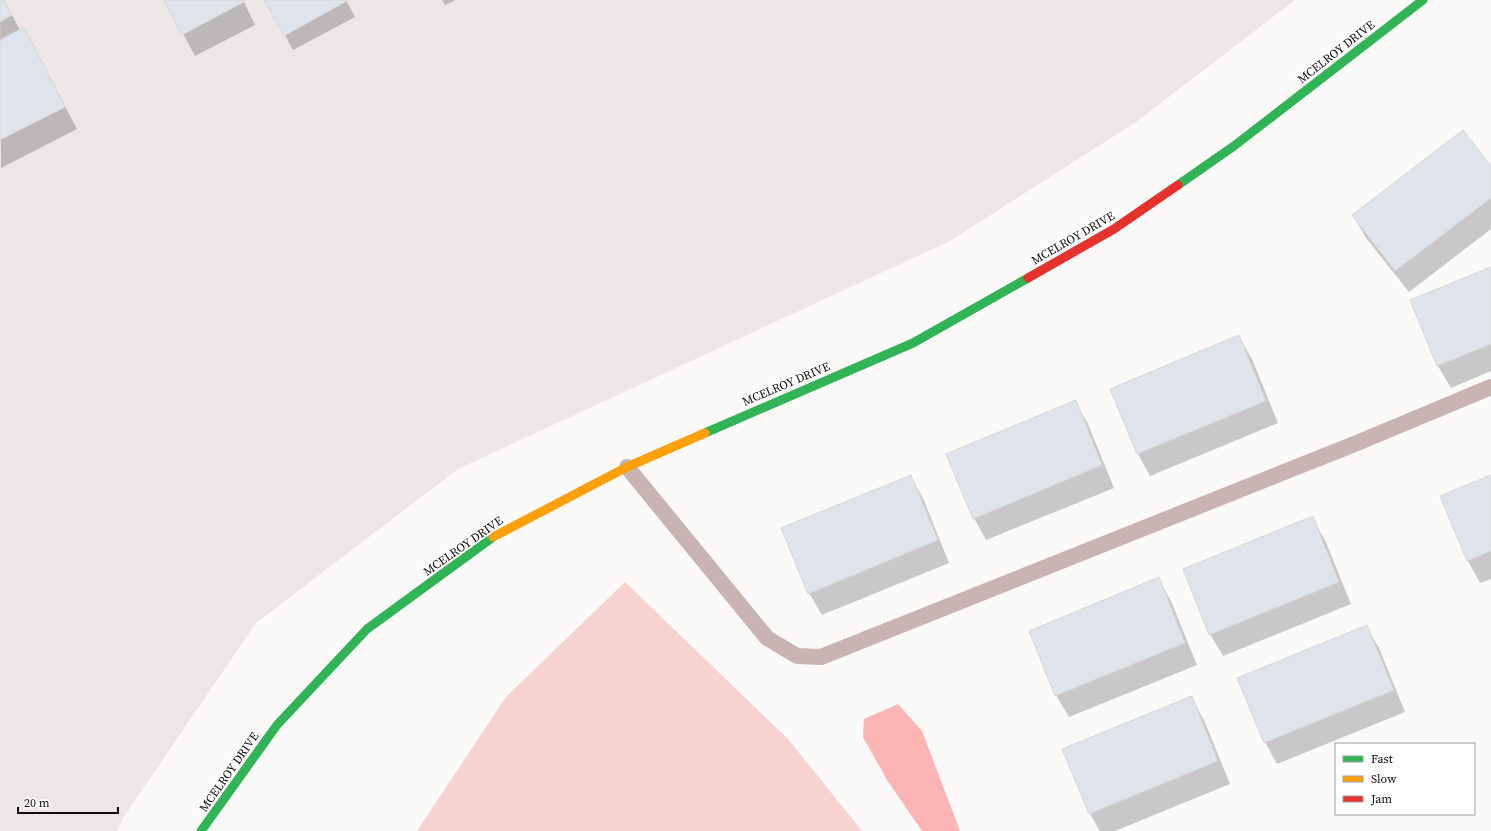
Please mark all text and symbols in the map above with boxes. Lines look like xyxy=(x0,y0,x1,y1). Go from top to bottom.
street label: MCELROY DRIVE xyxy=(1294,17,1378,87)
street label: MCELROY DRIVE xyxy=(1028,208,1118,268)
street label: MCELROY DRIVE xyxy=(740,358,832,410)
street label: MCELROY DRIVE xyxy=(420,513,506,579)
street label: MCELROY DRIVE xyxy=(196,729,262,815)
legend xyxy=(1335,743,1475,815)
text: Fast xyxy=(1371,751,1393,767)
text: Slow xyxy=(1371,771,1397,787)
scale bar xyxy=(18,789,118,815)
text: Jam xyxy=(1370,791,1392,807)
text: 20 m xyxy=(24,795,50,811)

